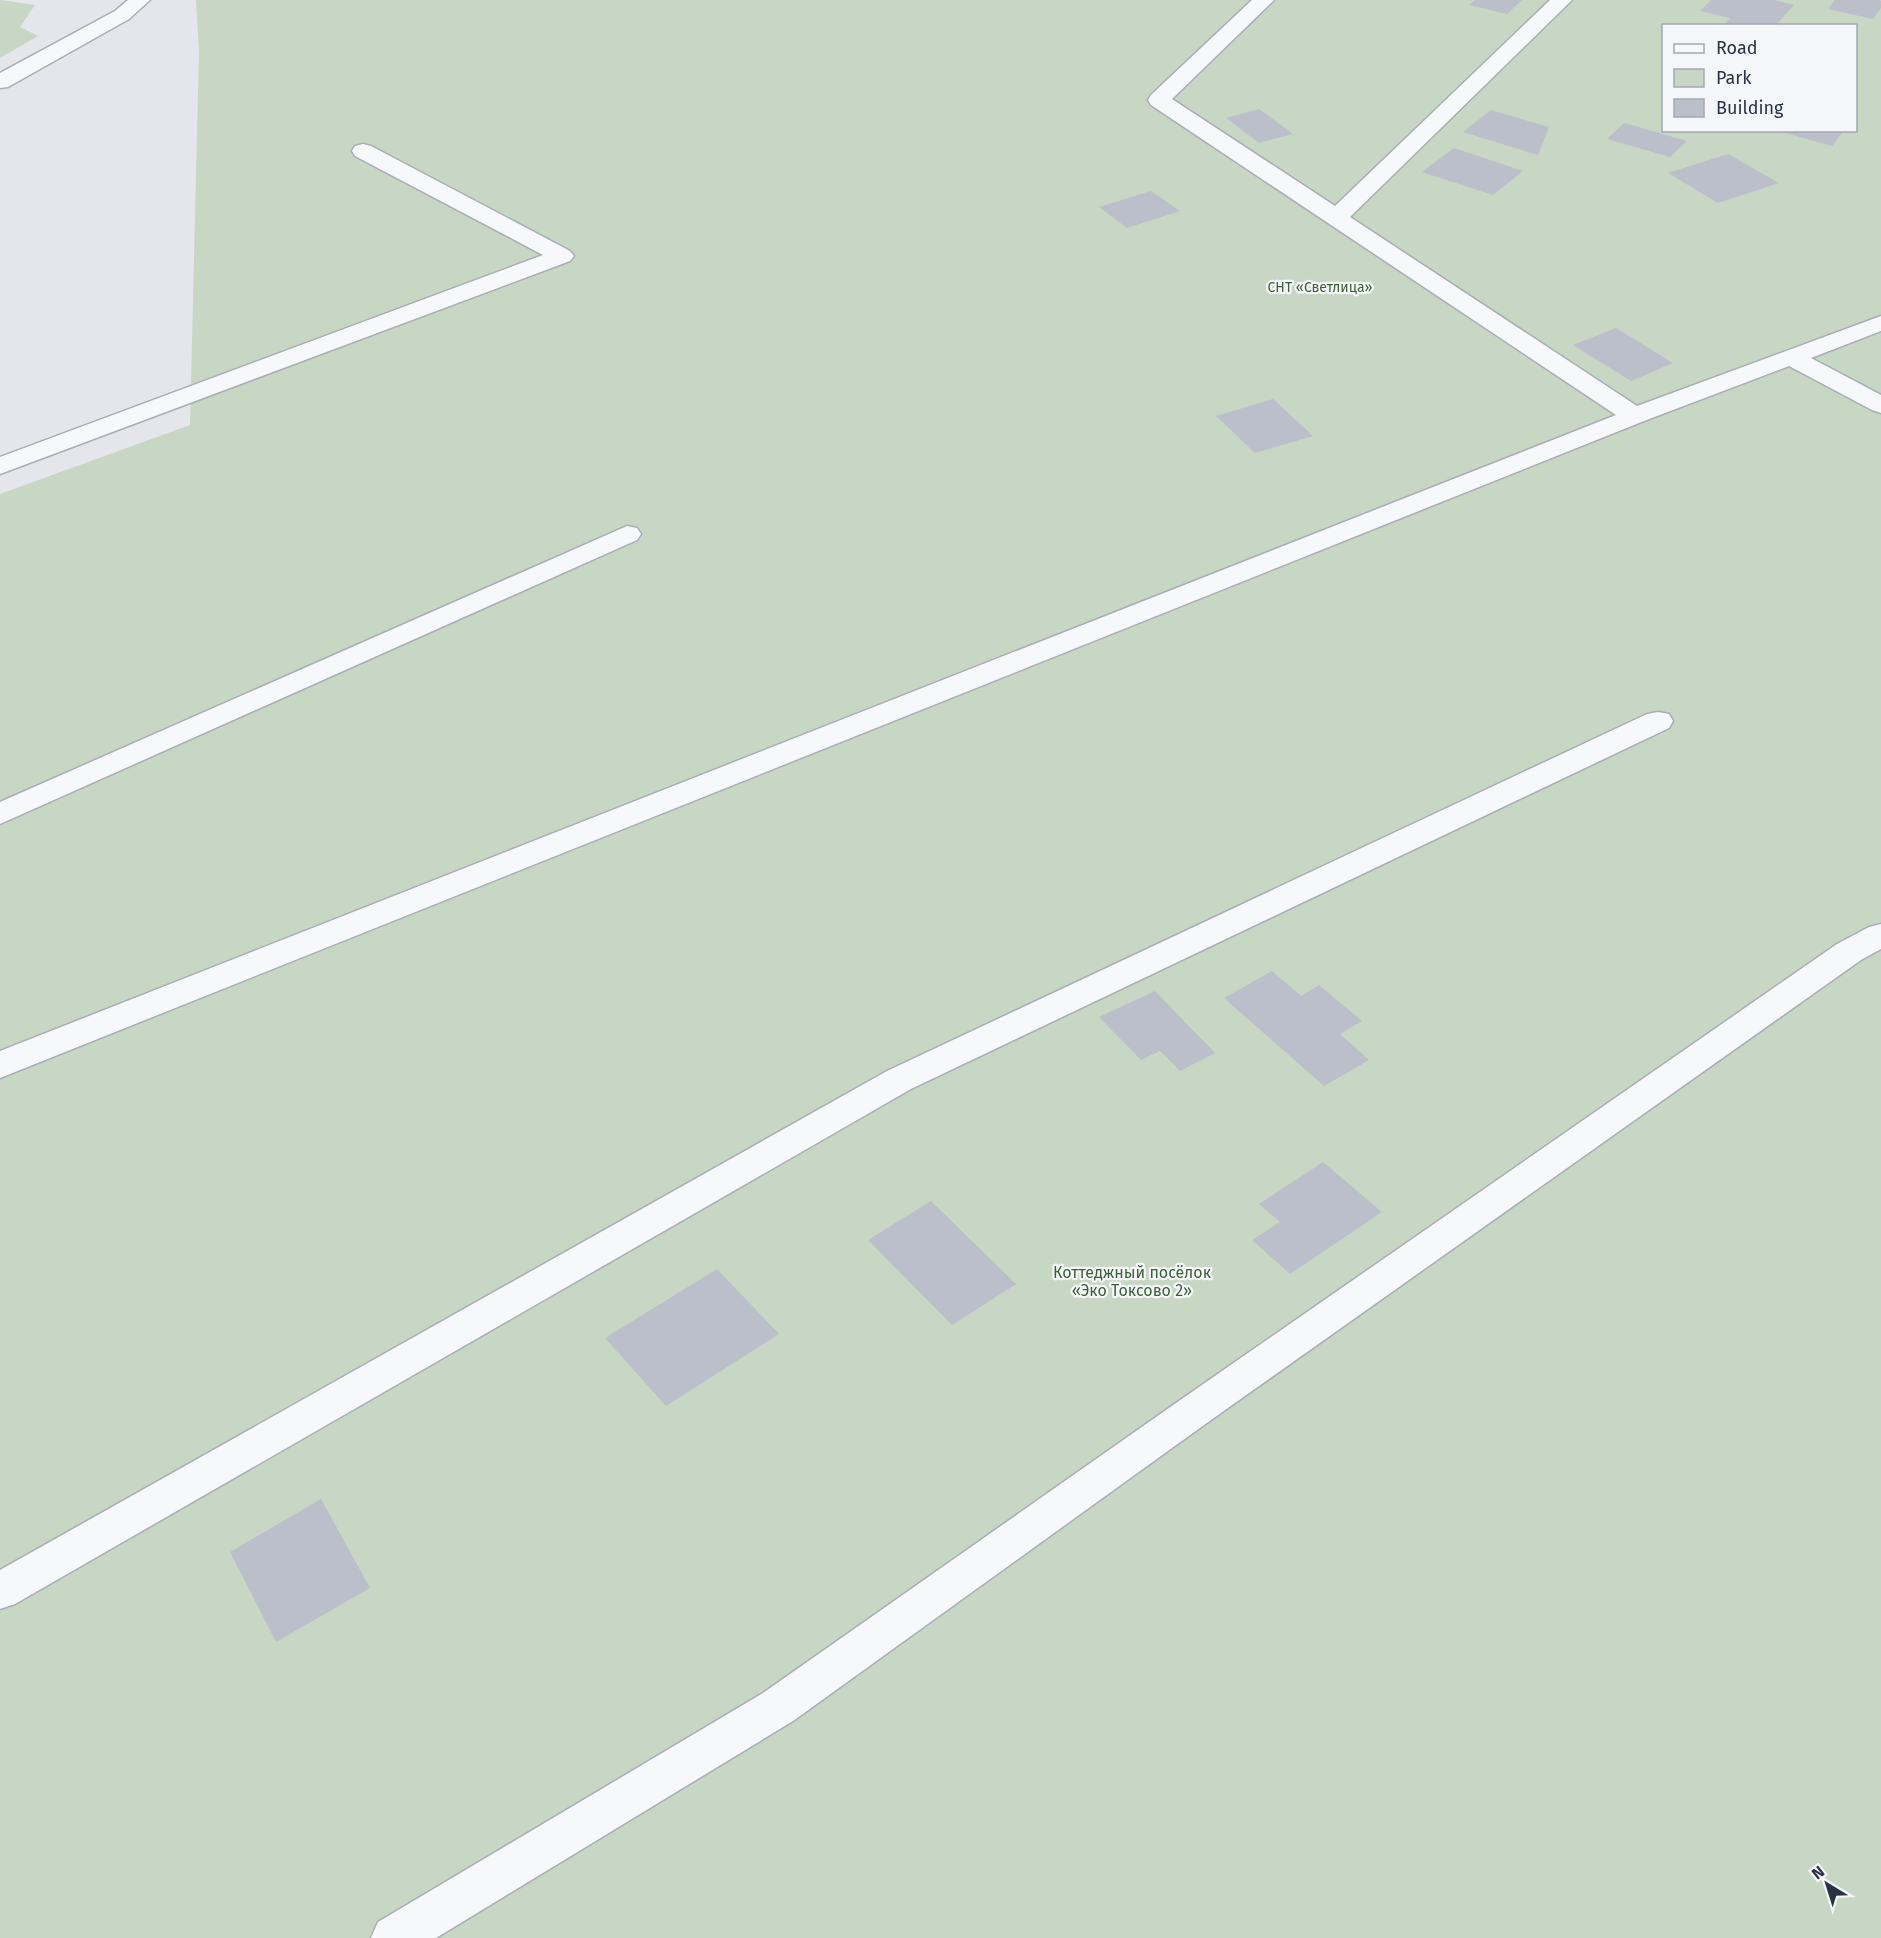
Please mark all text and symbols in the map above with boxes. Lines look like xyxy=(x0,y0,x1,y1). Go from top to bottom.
legend xyxy=(1662,24,1857,132)
text: Road xyxy=(1716,37,1758,59)
text: Park xyxy=(1716,67,1752,89)
text: Building xyxy=(1716,97,1784,119)
park label: СНТ «Светлица» xyxy=(1268,279,1373,296)
park label: Коттеджный посёлок «Эко Токсово 2» xyxy=(1053,1263,1212,1300)
north arrow xyxy=(1797,1854,1857,1914)
text: N xyxy=(1808,1862,1828,1883)

